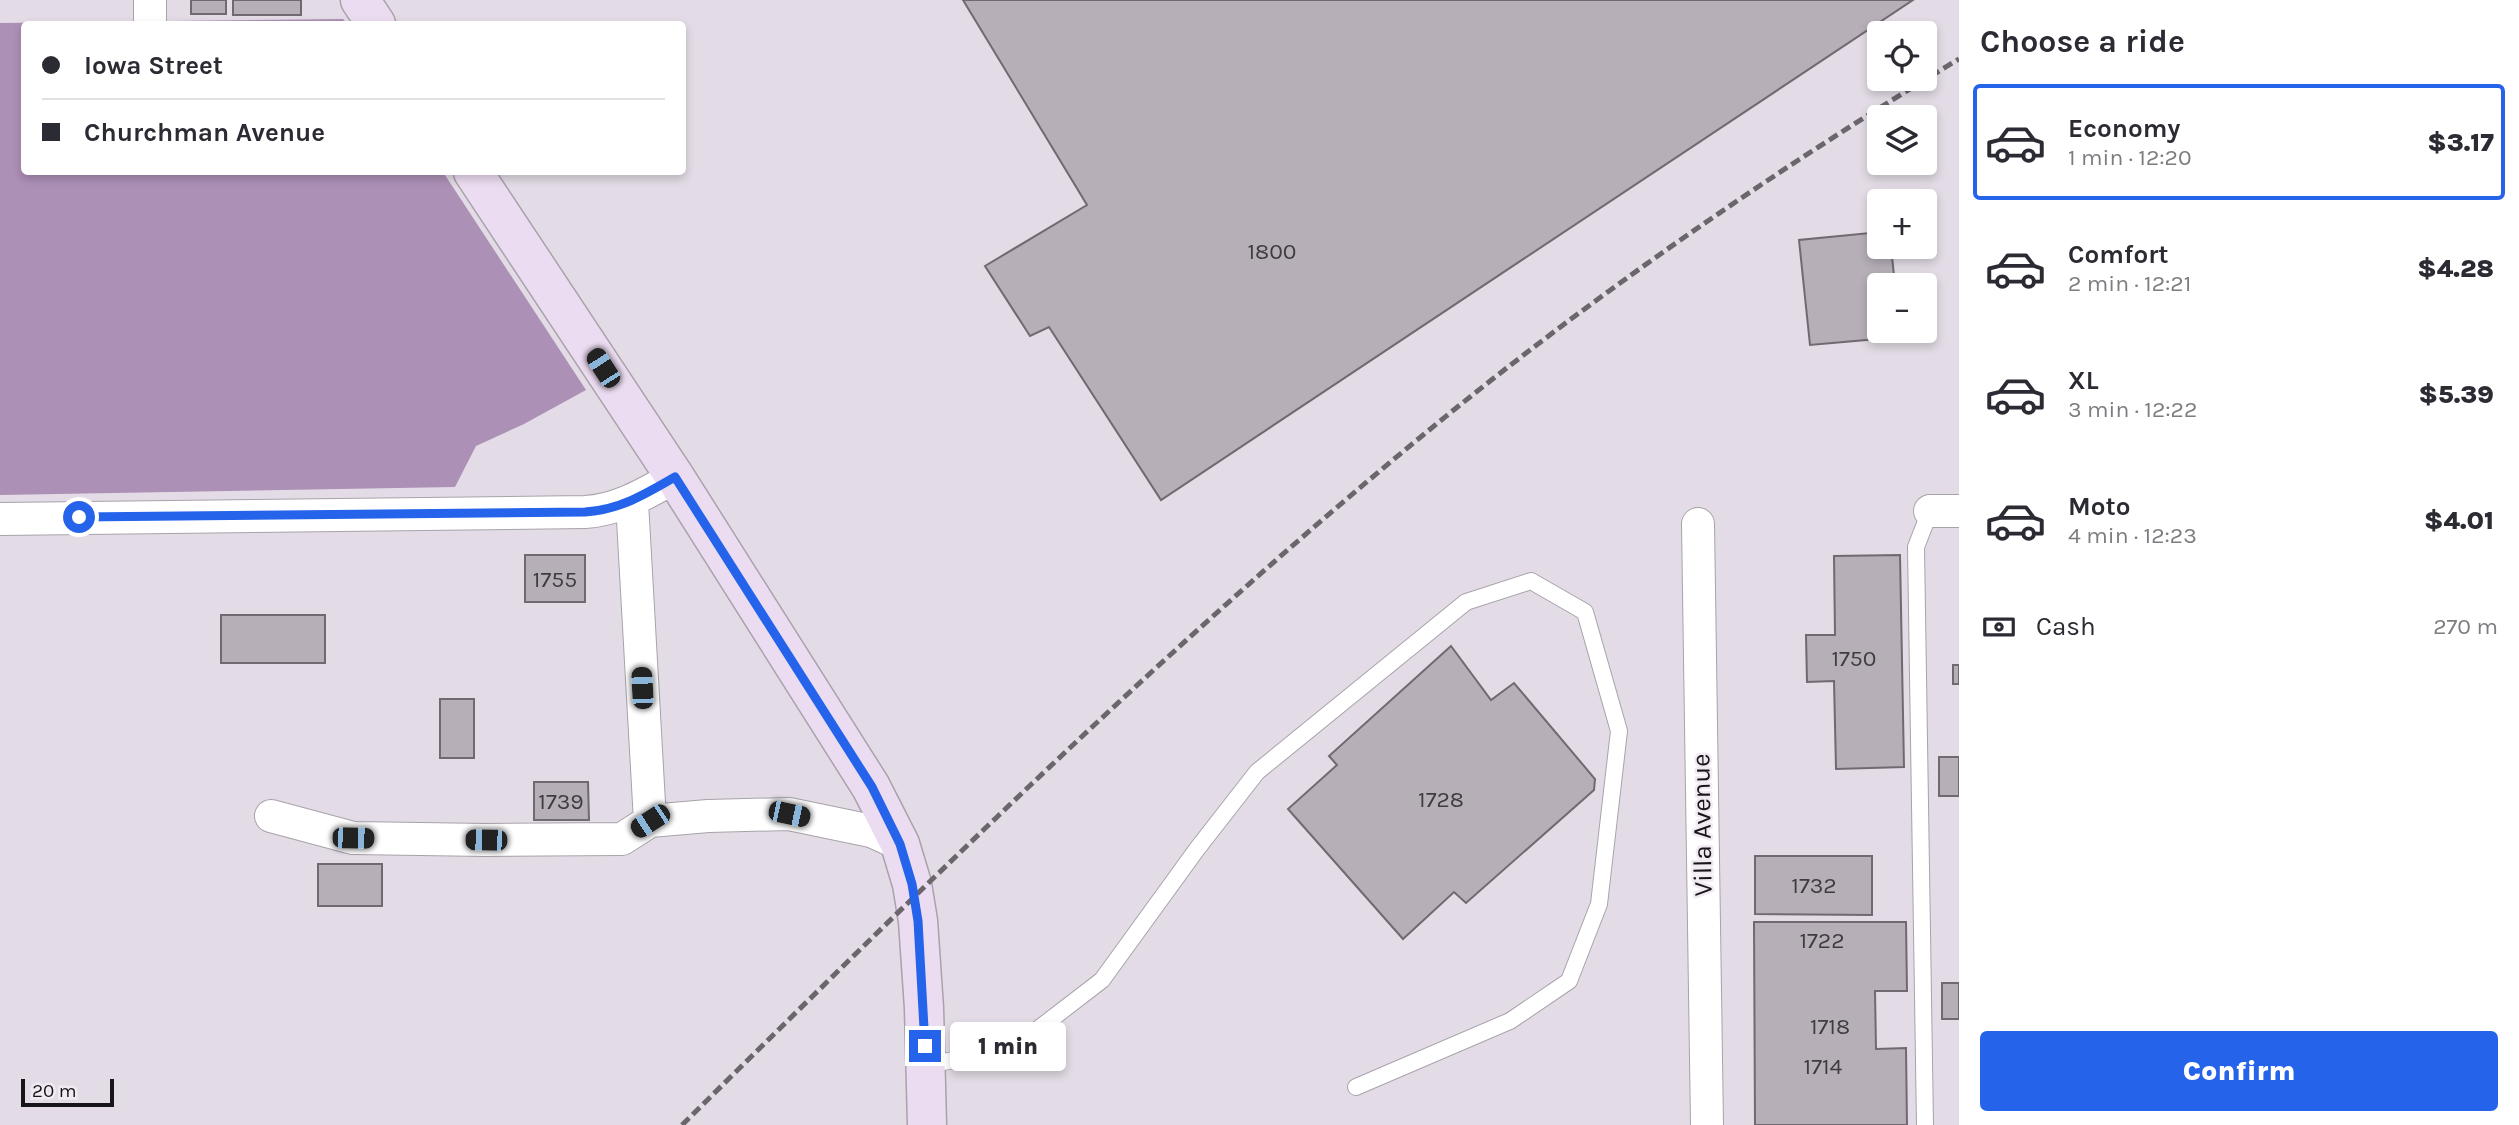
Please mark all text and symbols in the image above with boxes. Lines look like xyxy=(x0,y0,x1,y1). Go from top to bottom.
map controls xyxy=(1867,21,1937,343)
button: locate xyxy=(1867,21,1937,91)
text: Choose a ride xyxy=(1980,23,2185,60)
text: Iowa Street xyxy=(84,50,223,81)
button: layers xyxy=(1867,105,1937,175)
icon: car xyxy=(1984,111,2047,174)
text: Economy xyxy=(2068,113,2180,144)
text: Churchman Avenue xyxy=(84,117,325,148)
text: $3.17 xyxy=(2427,127,2494,158)
text: 1 min · 12:20 xyxy=(2068,144,2192,171)
button: + xyxy=(1867,189,1937,259)
icon: car xyxy=(1984,237,2047,300)
house number: 1800 xyxy=(1247,238,1297,265)
text: Comfort xyxy=(2068,239,2169,270)
text: $4.28 xyxy=(2417,253,2494,284)
text: 2 min · 12:21 xyxy=(2068,270,2191,297)
button: − xyxy=(1867,273,1937,343)
car xyxy=(583,345,624,391)
icon: car xyxy=(1984,363,2047,426)
text: XL xyxy=(2068,365,2099,396)
text: $5.39 xyxy=(2419,379,2494,410)
text: 3 min · 12:22 xyxy=(2068,396,2197,423)
icon: car xyxy=(1984,489,2047,552)
text: Moto xyxy=(2068,491,2130,522)
route start xyxy=(63,501,95,533)
text: $4.01 xyxy=(2424,505,2494,536)
text: 4 min · 12:23 xyxy=(2068,522,2197,549)
house number: 1755 xyxy=(533,566,577,593)
icon: cash xyxy=(1980,608,2018,646)
text: Cash xyxy=(2036,611,2096,642)
text: 270 m xyxy=(2433,613,2498,640)
house number: 1750 xyxy=(1831,645,1877,672)
car xyxy=(631,666,654,710)
street label: Villa Avenue xyxy=(1685,753,1719,897)
house number: 1728 xyxy=(1418,786,1464,813)
house number: 1739 xyxy=(538,788,584,815)
car xyxy=(767,799,812,829)
car xyxy=(627,801,674,841)
car xyxy=(332,827,375,849)
car xyxy=(465,829,508,851)
house number: 1732 xyxy=(1791,872,1837,899)
house number: 1722 xyxy=(1799,927,1845,954)
house number: 1718 xyxy=(1810,1013,1850,1040)
callout: 1 min xyxy=(950,1021,1065,1070)
route end xyxy=(909,1030,941,1062)
button: Confirm xyxy=(1980,1031,2498,1111)
text: 1 min xyxy=(978,1033,1038,1060)
house number: 1714 xyxy=(1804,1053,1843,1080)
scale bar xyxy=(21,1076,114,1108)
text: 20 m xyxy=(32,1080,77,1102)

